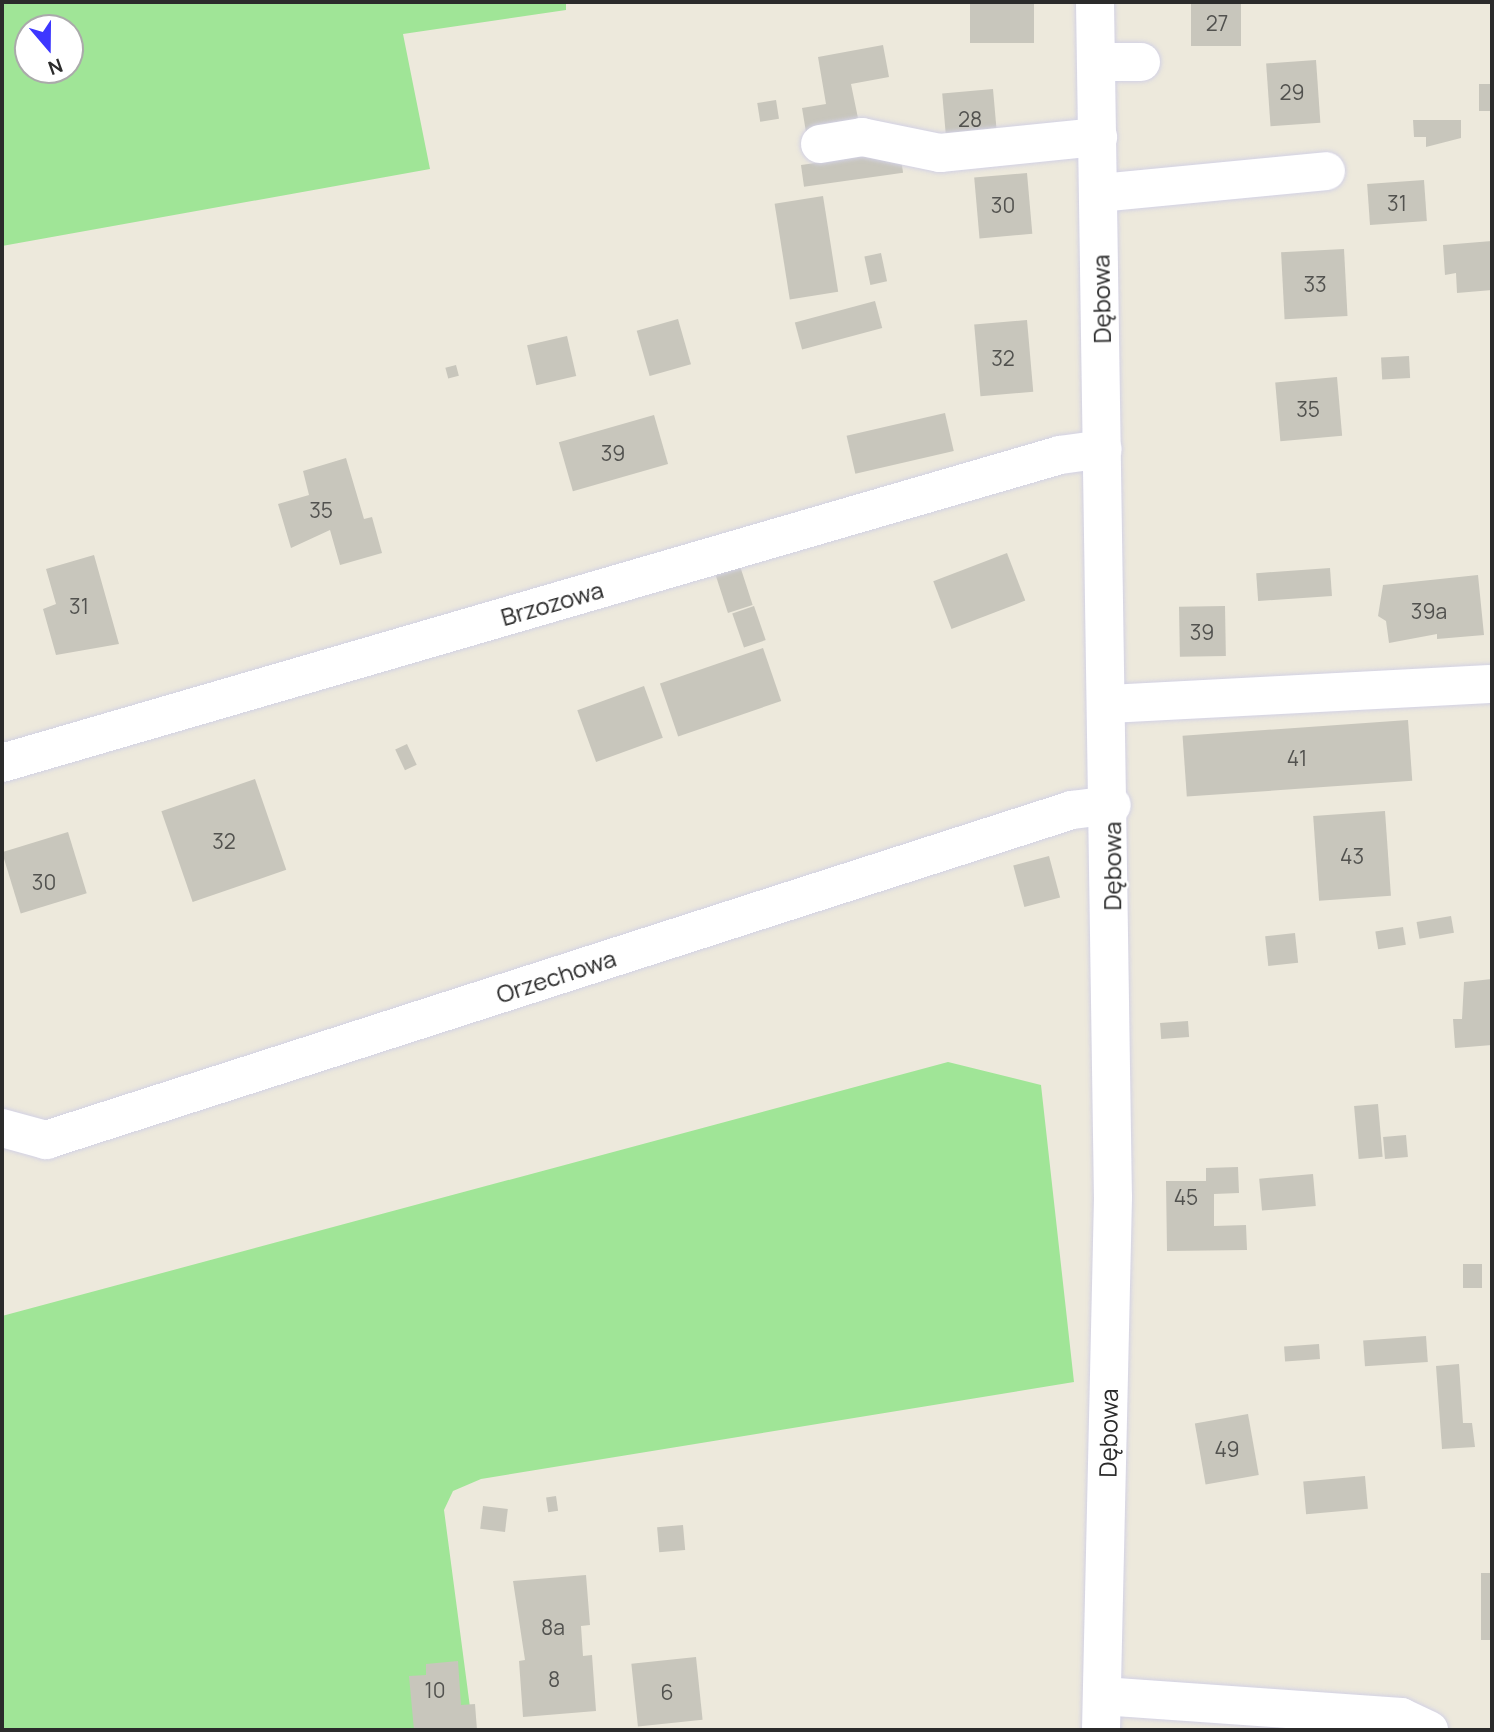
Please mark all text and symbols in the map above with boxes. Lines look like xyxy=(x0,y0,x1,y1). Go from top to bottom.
house number: 27 xyxy=(1206,10,1228,36)
north arrow xyxy=(14,14,84,84)
text: N xyxy=(45,52,66,81)
house number: 29 xyxy=(1279,79,1305,105)
house number: 28 xyxy=(958,106,982,132)
house number: 31 xyxy=(1387,190,1407,216)
house number: 30 xyxy=(991,192,1015,218)
street label: Dębowa xyxy=(1086,254,1116,344)
house number: 33 xyxy=(1303,271,1327,297)
house number: 32 xyxy=(991,345,1015,371)
house number: 35 xyxy=(1296,396,1320,422)
house number: 39 xyxy=(601,440,625,466)
house number: 35 xyxy=(309,497,333,523)
street label: Brzozowa xyxy=(497,575,607,631)
house number: 31 xyxy=(69,593,89,619)
house number: 39a xyxy=(1411,598,1447,624)
house number: 39 xyxy=(1190,619,1214,645)
house number: 41 xyxy=(1287,745,1307,771)
street label: Dębowa xyxy=(1098,821,1126,911)
house number: 32 xyxy=(212,828,236,854)
house number: 43 xyxy=(1340,843,1364,869)
house number: 30 xyxy=(32,869,56,895)
street label: Orzechowa xyxy=(493,943,619,1009)
house number: 45 xyxy=(1174,1184,1198,1210)
street label: Dębowa xyxy=(1093,1388,1123,1478)
house number: 49 xyxy=(1214,1436,1240,1462)
house number: 8a xyxy=(541,1614,565,1640)
house number: 8 xyxy=(548,1666,560,1692)
house number: 10 xyxy=(425,1677,445,1703)
house number: 6 xyxy=(660,1679,674,1705)

